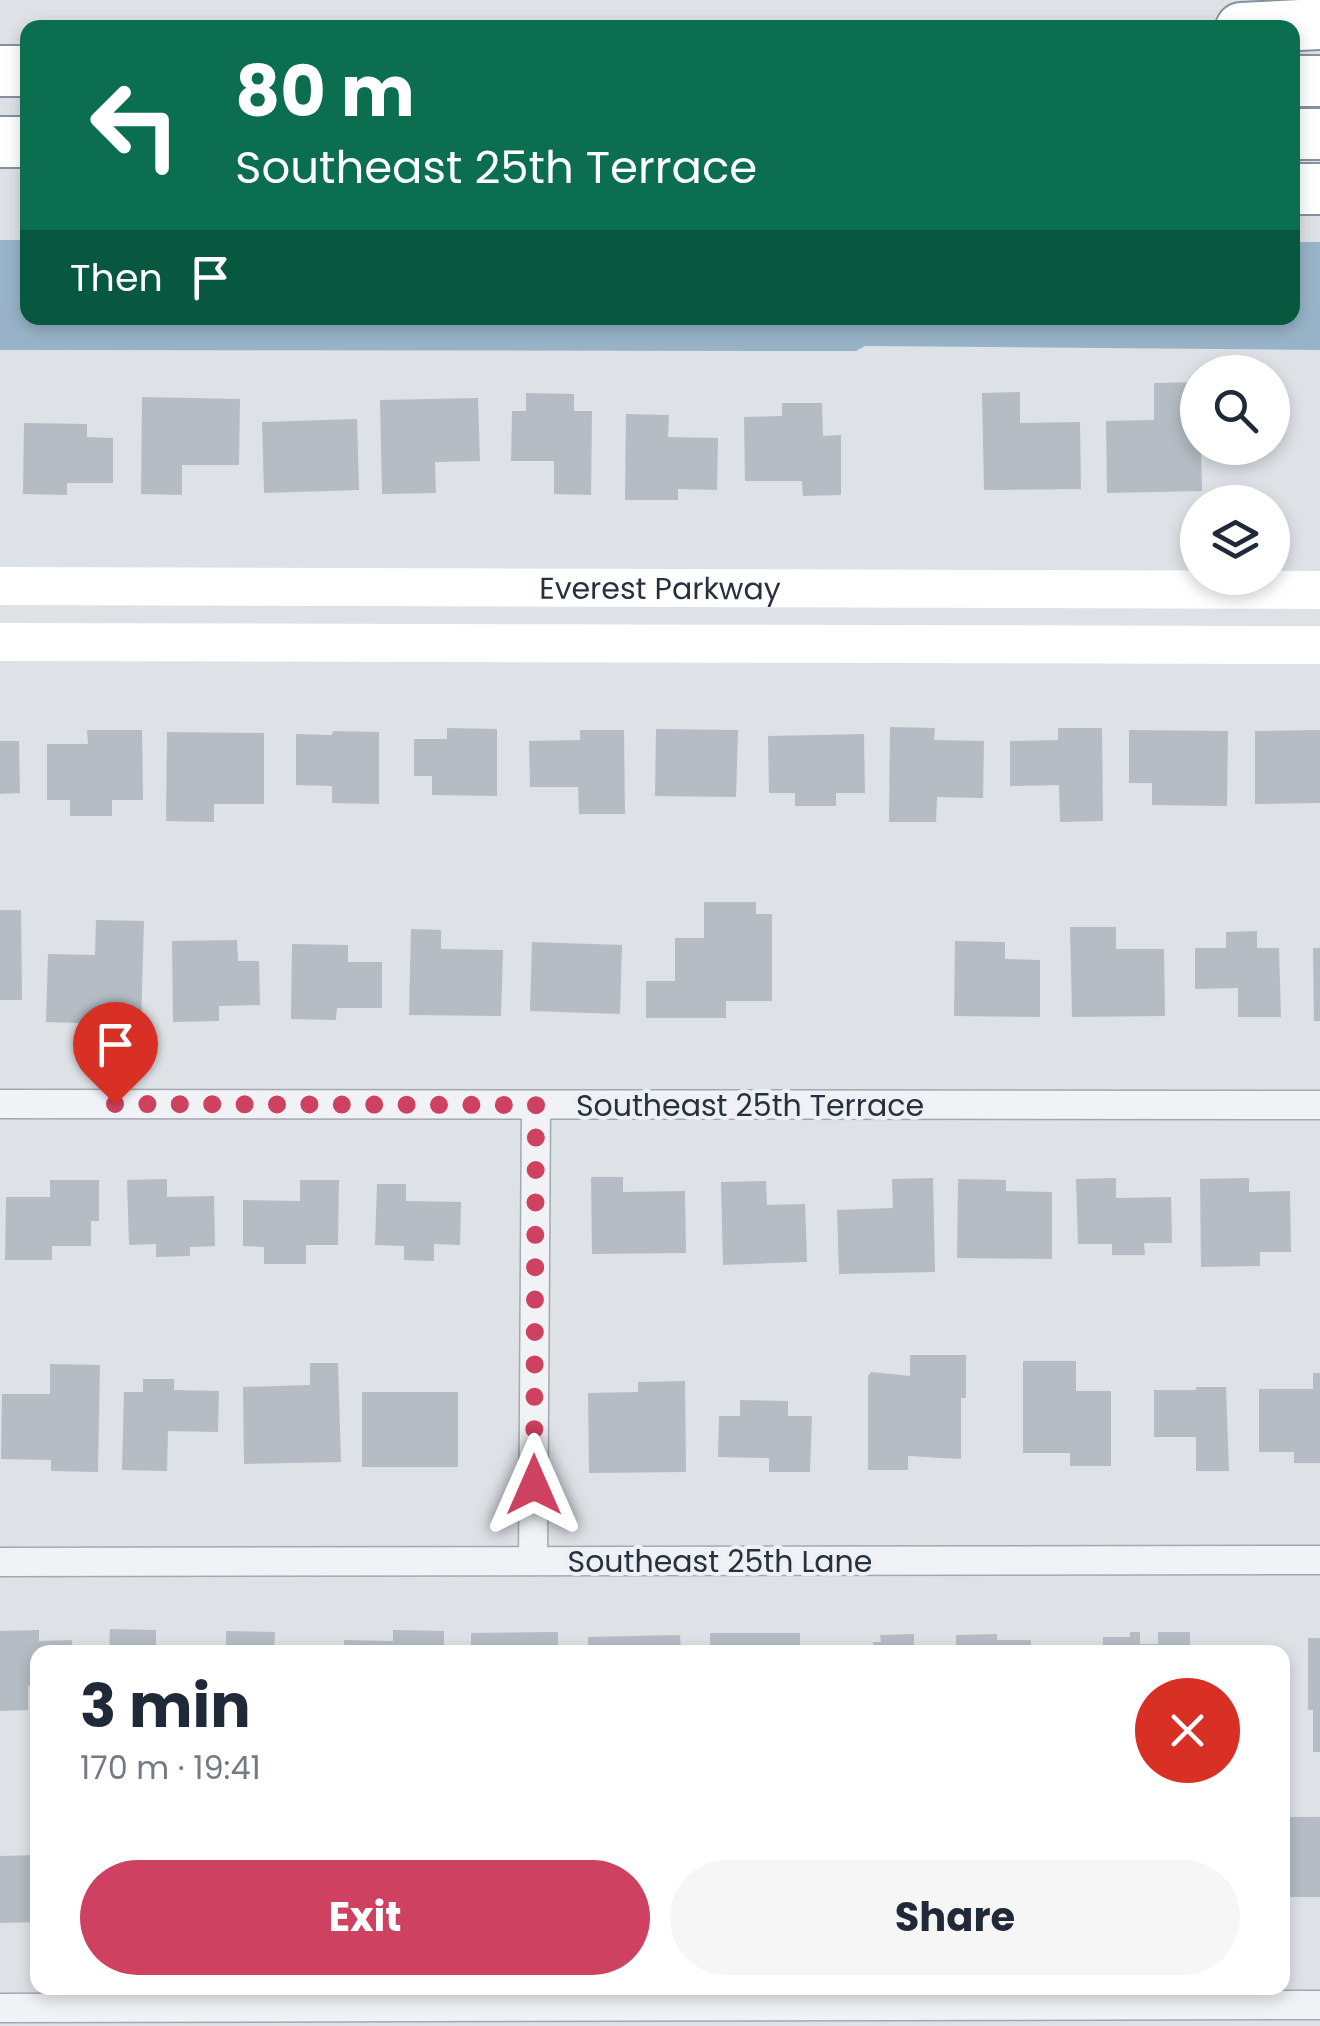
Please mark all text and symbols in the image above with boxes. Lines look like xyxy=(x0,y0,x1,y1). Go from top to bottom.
text: 80 m xyxy=(235,42,415,141)
icon: left xyxy=(70,60,200,190)
text: Southeast 25th Terrace xyxy=(235,136,757,199)
icon: arrive xyxy=(183,250,238,305)
text: Then xyxy=(70,251,163,304)
map controls xyxy=(1180,355,1290,595)
button: search xyxy=(1180,355,1290,465)
button: layers xyxy=(1180,485,1290,595)
street label: Everest Parkway xyxy=(539,566,781,610)
pin xyxy=(73,1002,158,1105)
icon: arrive xyxy=(88,1017,143,1072)
street label: Southeast 25th Terrace xyxy=(576,1084,924,1127)
position arrow xyxy=(482,1433,586,1537)
street label: Southeast 25th Lane xyxy=(568,1540,872,1583)
text: 3 min xyxy=(80,1664,251,1748)
button: close xyxy=(1135,1678,1240,1783)
text: 170 m · 19:41 xyxy=(80,1745,261,1790)
button: Exit xyxy=(80,1860,650,1975)
button: Share xyxy=(670,1860,1240,1975)

